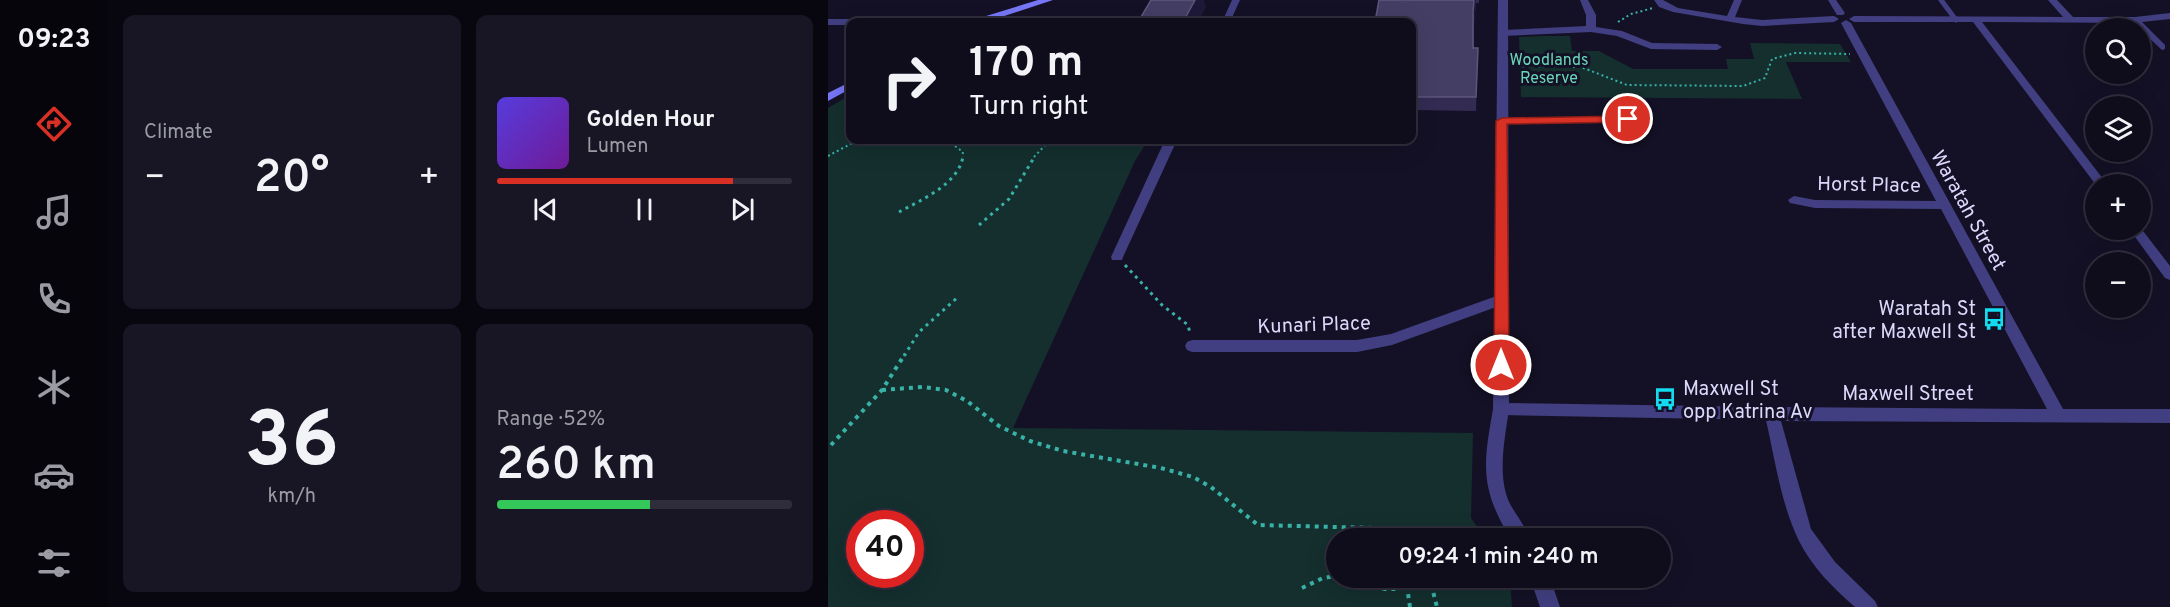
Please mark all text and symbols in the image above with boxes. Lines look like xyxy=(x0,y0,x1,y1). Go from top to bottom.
map controls xyxy=(2085,18,2151,318)
button: search xyxy=(2085,18,2151,84)
text: 09:23 xyxy=(17,23,91,57)
text: 170 m xyxy=(969,38,1083,91)
icon: right xyxy=(870,42,948,120)
park label: Woodlands Reserve xyxy=(1509,51,1589,89)
text: Turn right xyxy=(969,90,1088,124)
pin xyxy=(1602,93,1653,144)
button: layers xyxy=(2085,96,2151,162)
icon: arrive xyxy=(1611,102,1644,135)
icon: directions xyxy=(33,103,75,145)
text: Golden Hour xyxy=(587,107,714,134)
text: Climate xyxy=(144,120,213,146)
text: Lumen xyxy=(587,134,649,160)
street label: Waratah Street xyxy=(1923,146,2011,276)
text: 20° xyxy=(254,151,330,208)
text: − xyxy=(144,158,165,200)
text: + xyxy=(418,158,439,200)
street label: Horst Place xyxy=(1817,172,1921,200)
button: + xyxy=(2085,174,2151,240)
icon: music xyxy=(33,191,75,233)
icon: previous xyxy=(529,193,562,226)
icon: pause xyxy=(628,193,661,226)
icon: next xyxy=(726,193,759,226)
button: − xyxy=(2085,252,2151,318)
icon: phone xyxy=(33,278,75,320)
place label: Waratah St after Maxwell St xyxy=(1832,297,1976,346)
bus stop icon: Waratah St after Maxwell St xyxy=(1981,306,2007,332)
street label: Kunari Place xyxy=(1257,311,1371,341)
position arrow xyxy=(1469,333,1533,397)
icon: climate xyxy=(33,366,75,408)
place label: Maxwell St opp Katrina Av xyxy=(1683,377,1813,426)
street label: Maxwell Street xyxy=(1842,382,1974,408)
bus stop icon: Maxwell St opp Katrina Av xyxy=(1652,386,1678,412)
text: 36 xyxy=(244,395,339,494)
text: Range · 52% xyxy=(497,407,605,433)
text: 260 km xyxy=(497,438,656,495)
icon: car xyxy=(33,454,75,496)
text: km/h xyxy=(267,484,316,510)
speed limit sign: 40 xyxy=(846,510,924,588)
icon: filters xyxy=(33,542,75,584)
text: 09:24 · 1 min · 240 m xyxy=(1399,544,1598,571)

